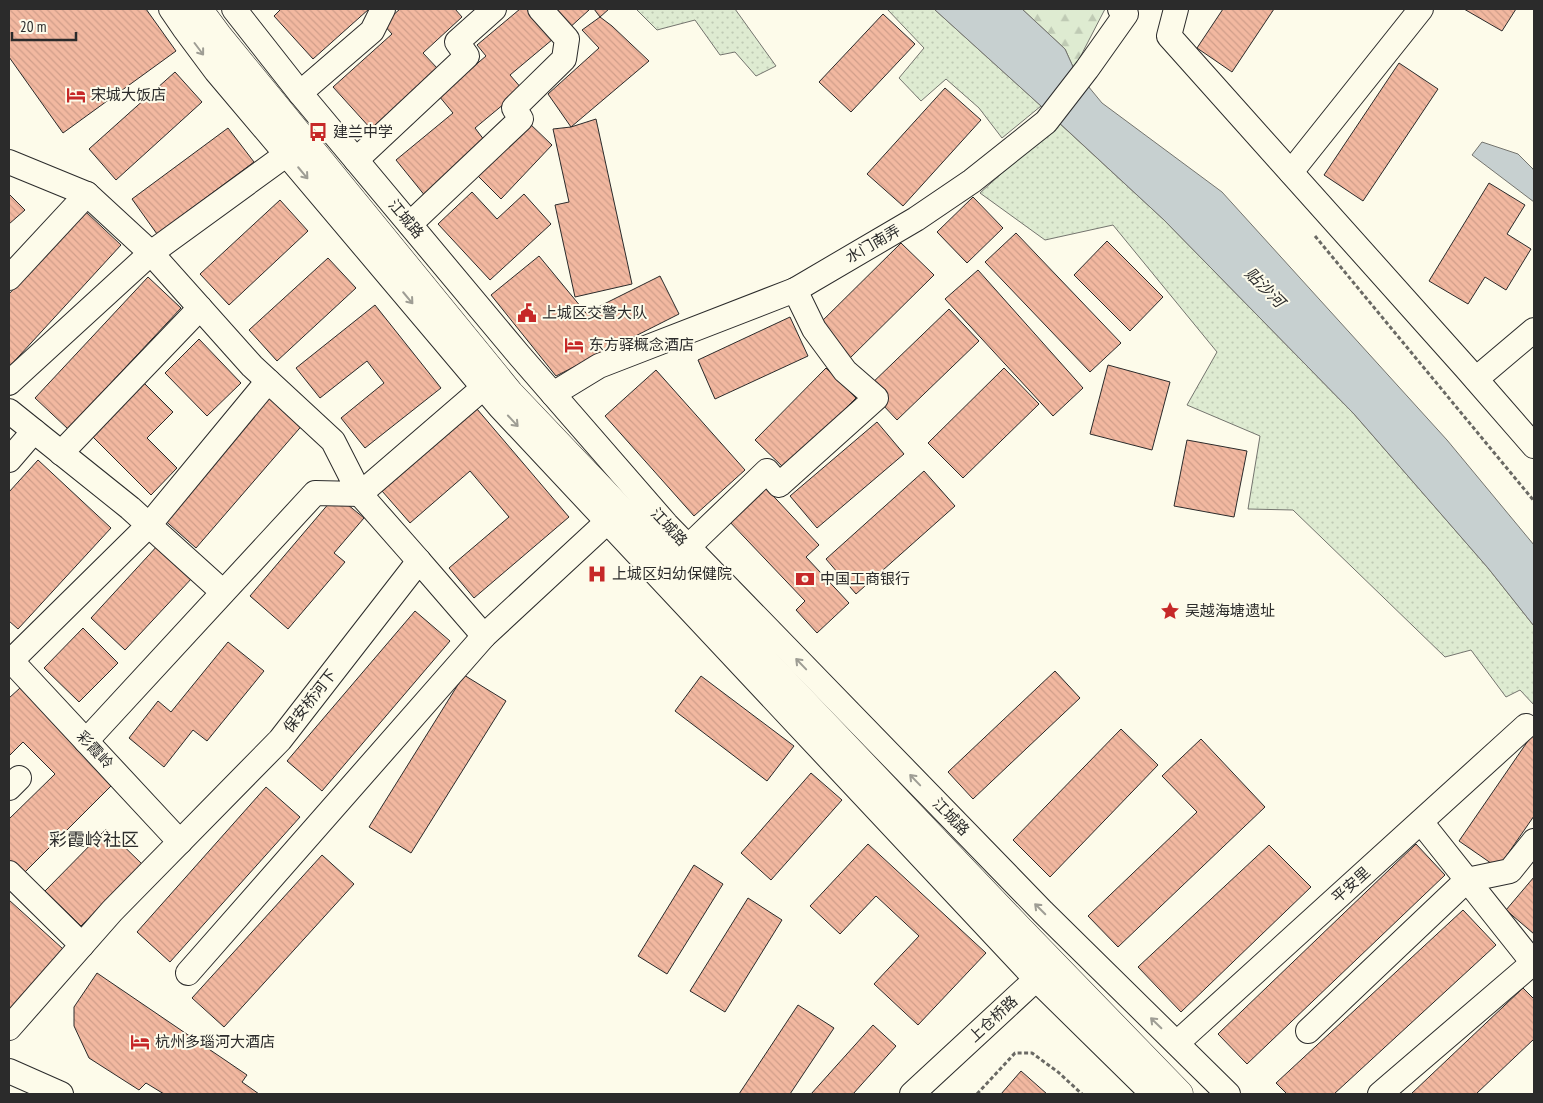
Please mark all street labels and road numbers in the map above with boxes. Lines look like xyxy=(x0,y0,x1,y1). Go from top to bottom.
street label: 江城路 xyxy=(385,195,428,242)
street label: 水门南弄 xyxy=(842,220,903,267)
street label: 江城路 xyxy=(647,504,692,550)
street label: 保安桥河下 xyxy=(279,665,340,736)
street label: 彩霞岭 xyxy=(73,727,118,773)
street label: 江城路 xyxy=(929,794,974,839)
street label: 平安里 xyxy=(1328,863,1374,907)
street label: 上仓桥路 xyxy=(964,991,1021,1046)

